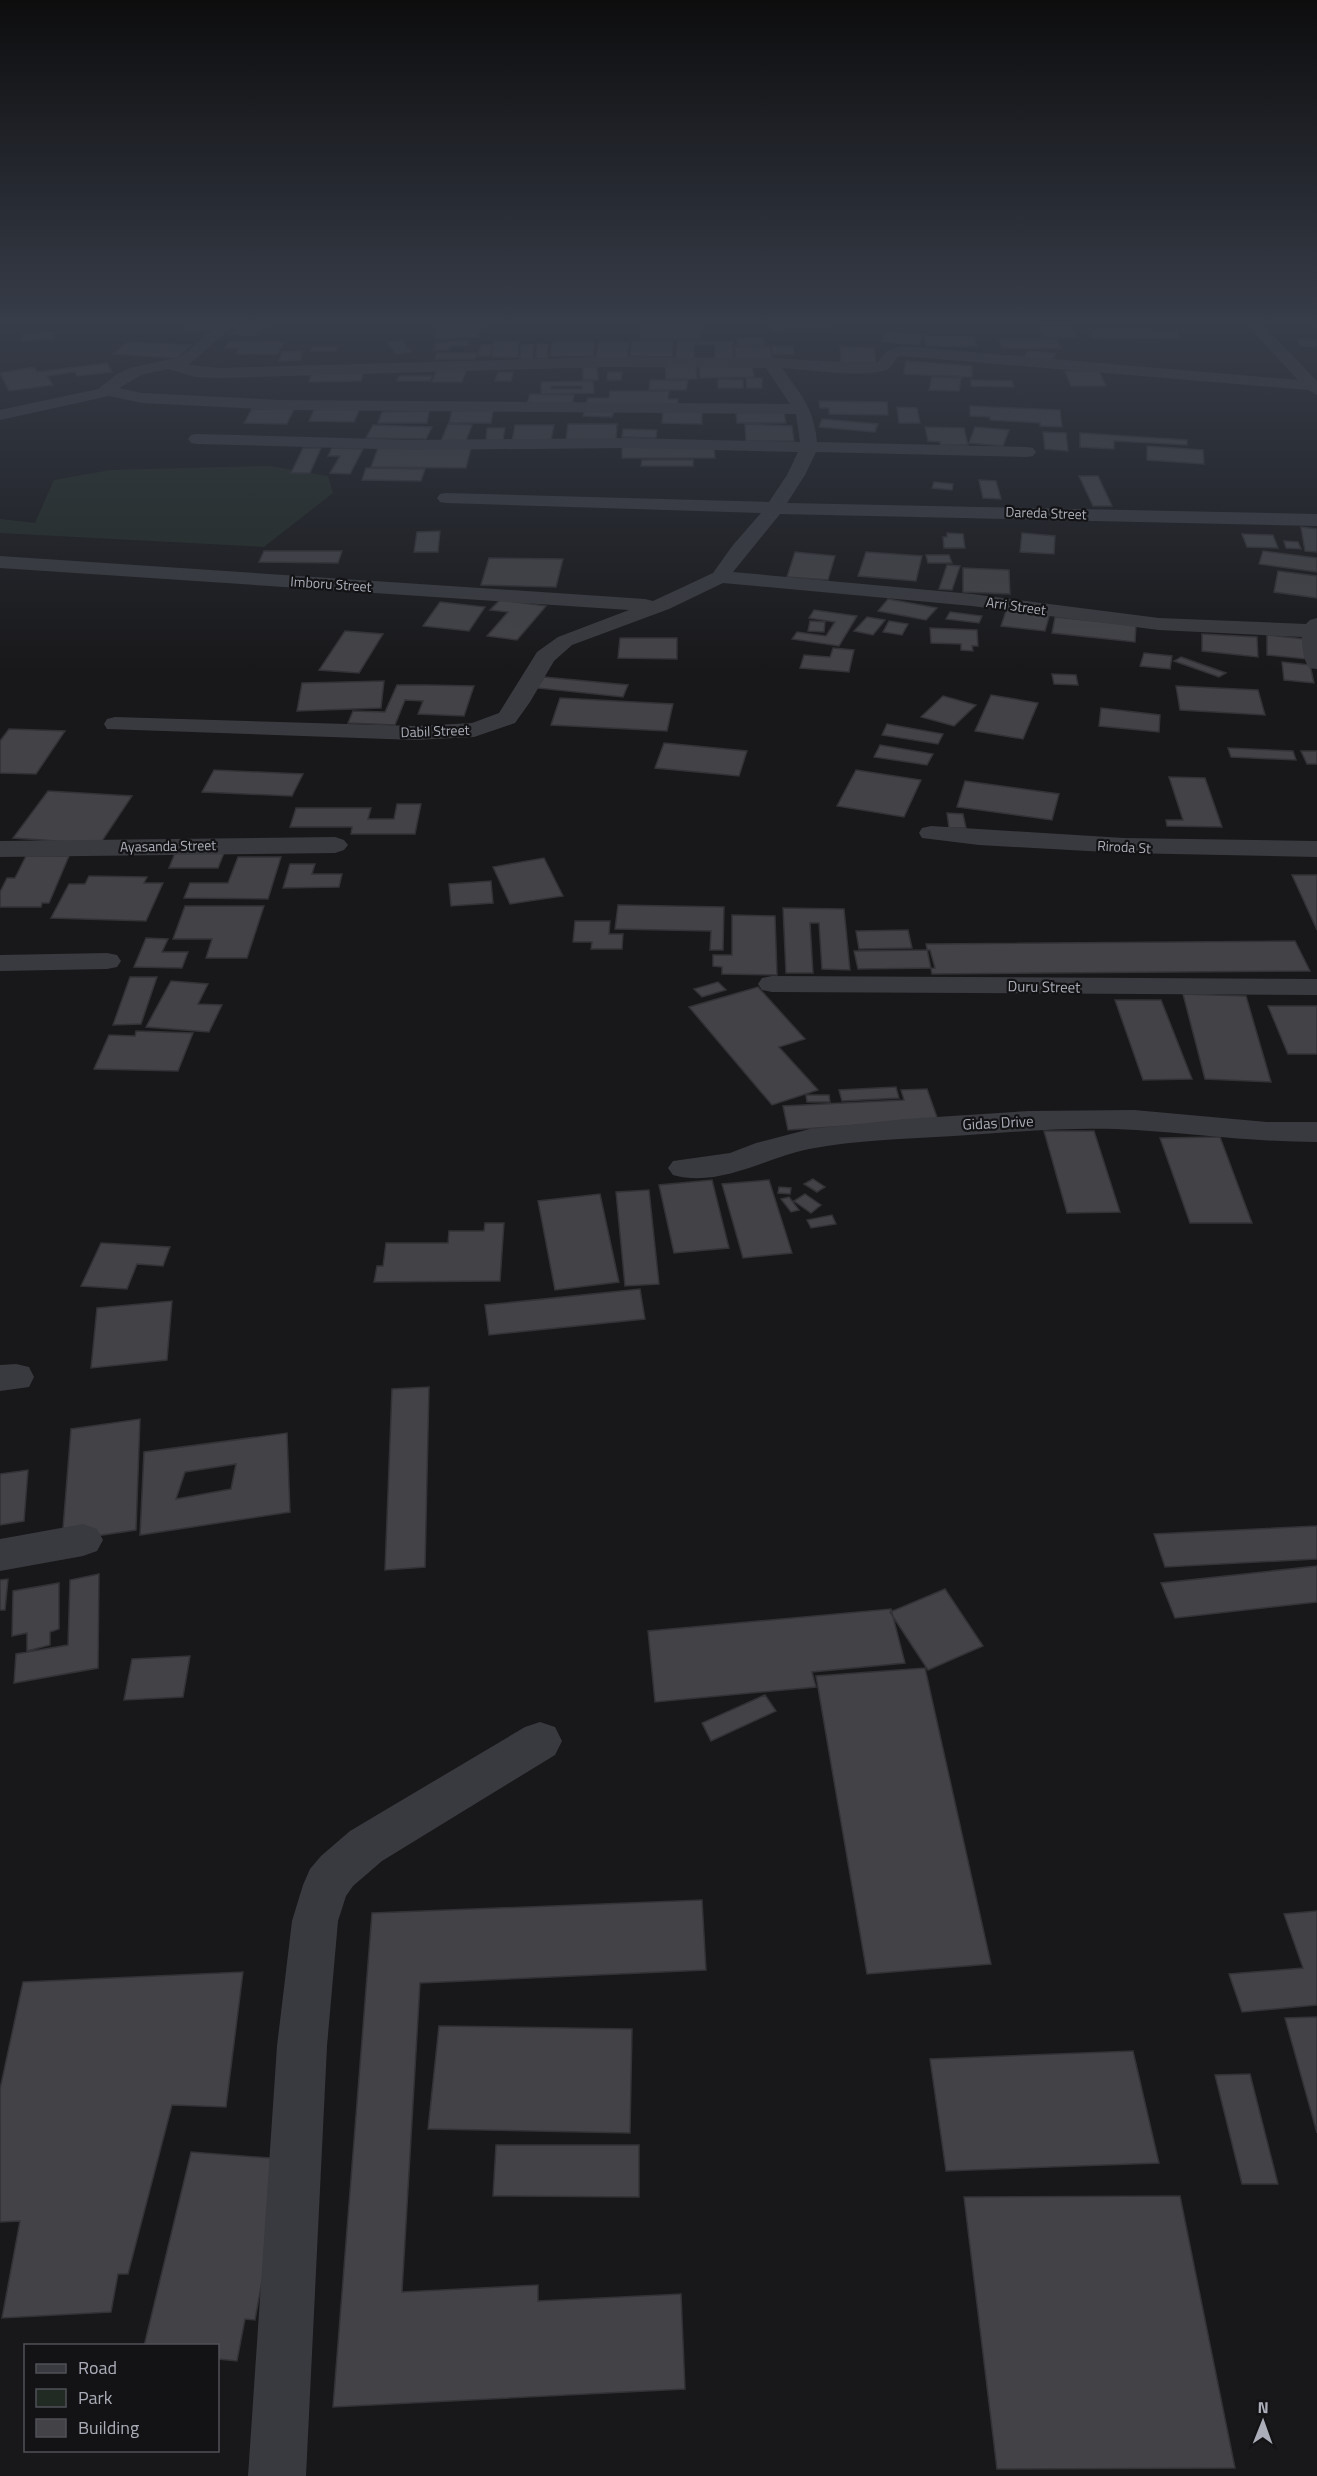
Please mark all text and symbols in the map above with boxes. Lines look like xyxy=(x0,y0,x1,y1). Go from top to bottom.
street label: Dareda Street xyxy=(1005,501,1087,524)
street label: Imboru Street xyxy=(290,570,372,597)
street label: Arri Street xyxy=(985,591,1047,620)
street label: Dabil Street xyxy=(400,719,470,742)
street label: Ayasanda Street xyxy=(120,834,216,857)
street label: Riroda St xyxy=(1097,835,1151,858)
street label: Duru Street xyxy=(1007,974,1081,999)
street label: Gidas Drive xyxy=(962,1109,1034,1136)
legend xyxy=(24,2344,219,2452)
text: Road xyxy=(78,2354,117,2381)
text: Park xyxy=(78,2384,113,2411)
north arrow xyxy=(1233,2392,1293,2452)
text: N xyxy=(1258,2395,1269,2419)
text: Building xyxy=(78,2414,139,2441)

